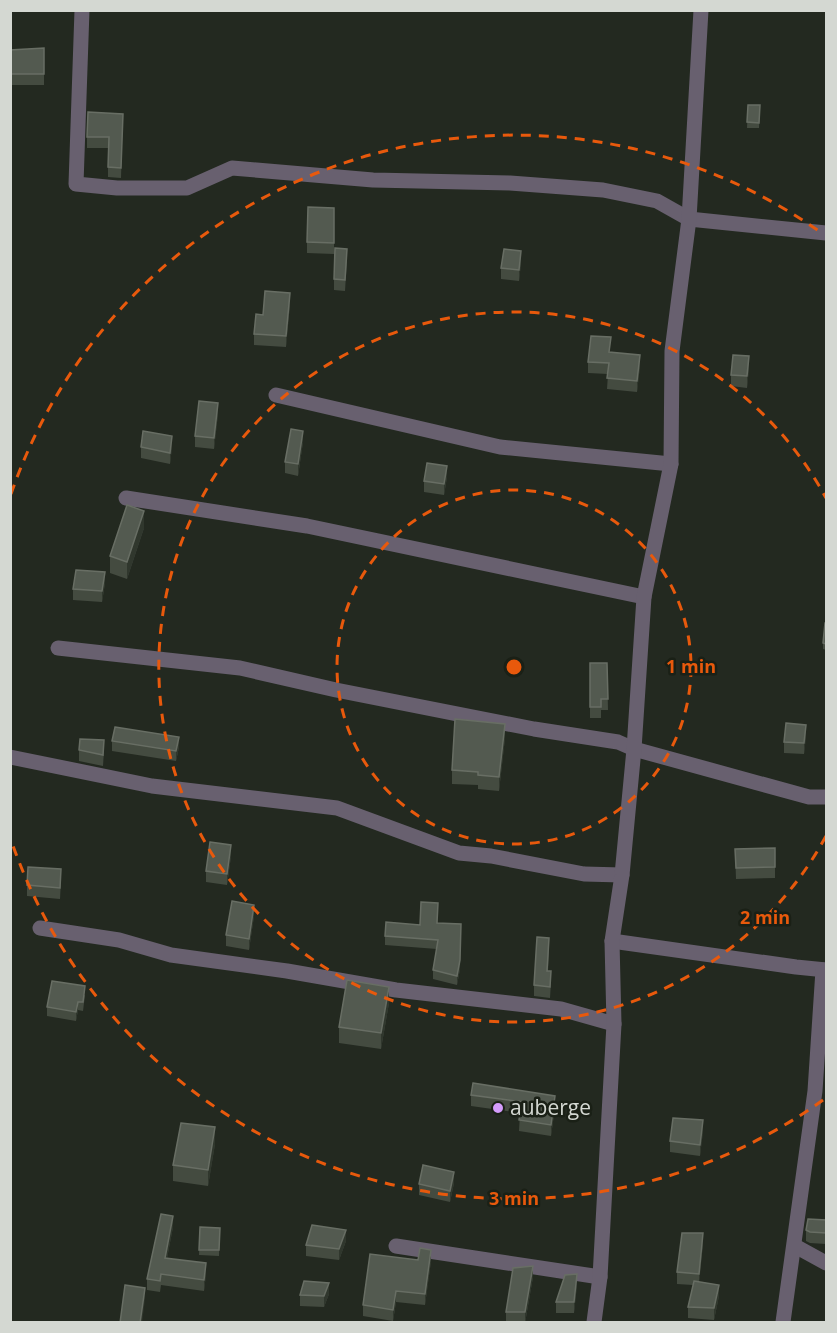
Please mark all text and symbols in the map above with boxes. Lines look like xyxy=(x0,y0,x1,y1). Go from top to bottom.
text: 1 min xyxy=(666,654,716,678)
centre of rings xyxy=(504,657,524,677)
text: 2 min xyxy=(740,905,790,929)
place label: auberge xyxy=(510,1093,591,1121)
marker: auberge xyxy=(491,1101,505,1115)
text: 3 min xyxy=(489,1186,539,1210)

